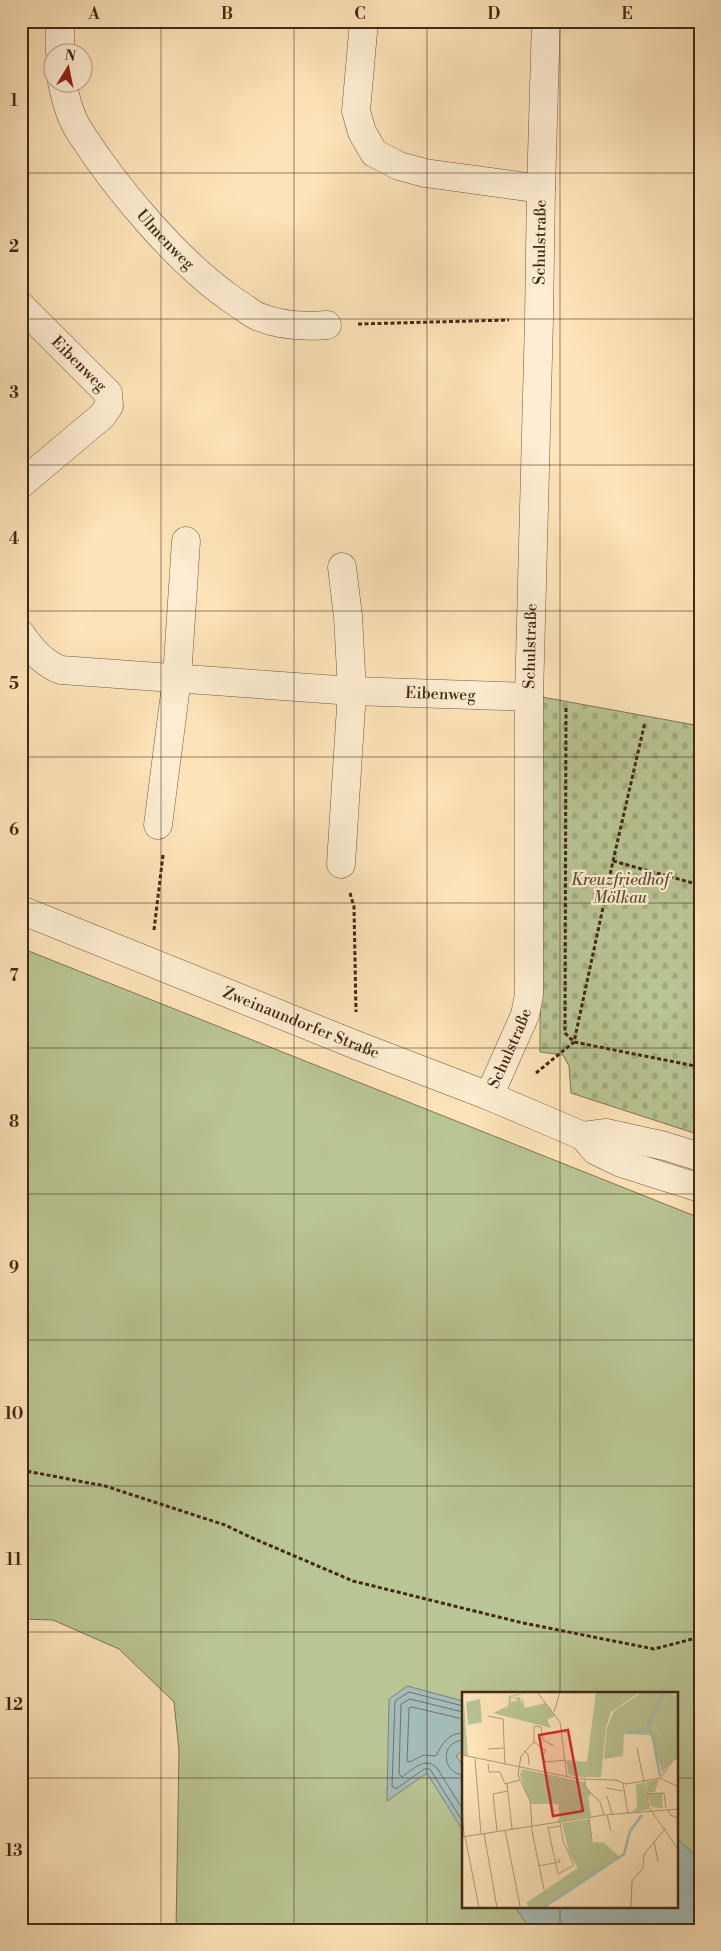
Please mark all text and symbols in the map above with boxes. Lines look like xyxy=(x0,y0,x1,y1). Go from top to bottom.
text: A xyxy=(87,4,100,24)
text: B xyxy=(221,4,233,24)
text: C xyxy=(354,4,366,24)
text: D xyxy=(488,4,501,24)
text: E xyxy=(621,4,633,24)
north arrow xyxy=(42,42,92,92)
text: N xyxy=(63,46,77,66)
text: 1 xyxy=(10,91,18,111)
street label: Schulstraße xyxy=(530,199,551,285)
street label: Ulmenweg xyxy=(132,205,199,274)
text: 2 xyxy=(9,237,19,257)
street label: Eibenweg xyxy=(47,332,111,396)
text: 3 xyxy=(9,383,19,403)
text: 4 xyxy=(9,529,20,549)
street label: Schulstraße xyxy=(519,603,541,689)
text: 5 xyxy=(9,674,19,694)
street label: Eibenweg xyxy=(405,683,477,705)
text: 6 xyxy=(9,820,19,840)
park label: Kreuzfriedhof Mölkau xyxy=(571,870,673,908)
text: 7 xyxy=(9,966,19,986)
street label: Zweinaundorfer Straße xyxy=(220,982,382,1063)
street label: Schulstraße xyxy=(484,1007,536,1092)
text: 8 xyxy=(9,1112,19,1132)
text: 9 xyxy=(9,1258,19,1278)
text: 10 xyxy=(5,1404,23,1424)
text: 11 xyxy=(6,1550,22,1570)
inset map xyxy=(462,1692,678,1908)
text: 12 xyxy=(5,1695,23,1715)
text: 13 xyxy=(5,1841,23,1861)

